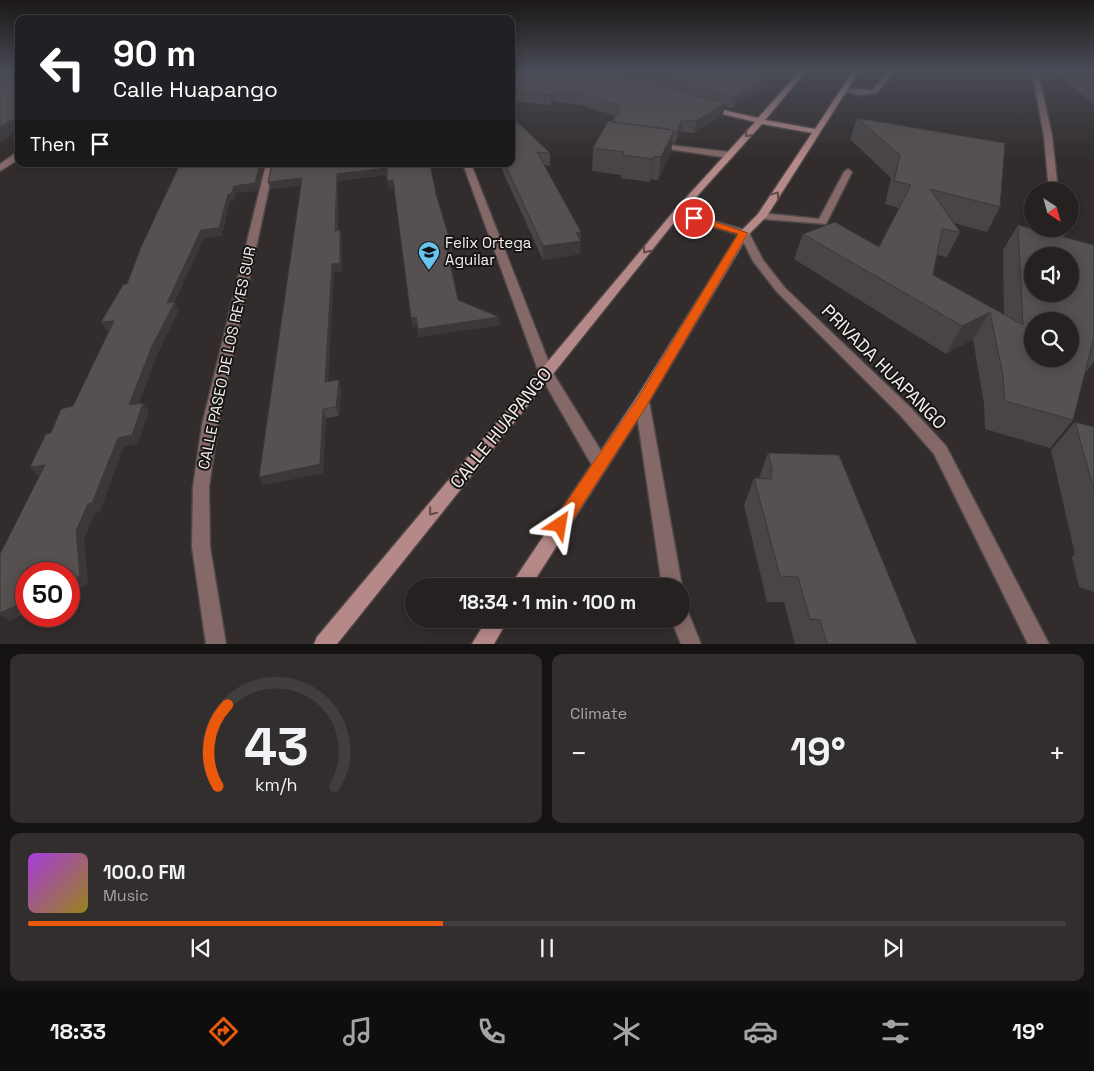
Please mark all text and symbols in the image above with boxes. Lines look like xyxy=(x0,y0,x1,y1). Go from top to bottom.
text: 90 m xyxy=(113,32,196,76)
icon: left xyxy=(30,35,95,100)
text: Calle Huapango xyxy=(113,75,278,103)
one-way arrow xyxy=(745,129,754,138)
icon: arrive xyxy=(86,130,114,158)
text: Then xyxy=(30,132,76,157)
north arrow xyxy=(1024,182,1079,238)
map controls xyxy=(1024,182,1079,367)
one-way arrow xyxy=(770,191,779,201)
pin xyxy=(673,197,715,239)
icon: arrive xyxy=(680,204,708,232)
place label: Felix Ortega Aguilar xyxy=(445,233,532,269)
school or university icon: Felix Ortega Aguilar xyxy=(417,240,441,271)
street label: CALLE PASEO DE LOS REYES SUR xyxy=(194,245,259,471)
one-way arrow xyxy=(642,245,651,254)
button: sound xyxy=(1024,247,1079,302)
street label: PRIVADA HUAPANGO xyxy=(817,299,952,434)
button: search xyxy=(1024,312,1079,367)
street label: CALLE HUAPANGO xyxy=(445,363,556,493)
position arrow xyxy=(533,498,585,550)
one-way arrow xyxy=(429,506,438,515)
speed limit sign: 50 xyxy=(15,562,80,627)
text: 18:34 · 1 min · 100 m xyxy=(459,590,636,615)
text: Climate xyxy=(570,703,627,724)
text: 43 xyxy=(244,714,308,780)
text: 19° xyxy=(790,728,846,776)
text: − xyxy=(570,735,587,771)
text: + xyxy=(1049,735,1066,771)
text: km/h xyxy=(255,773,297,796)
text: 100.0 FM xyxy=(103,860,185,885)
text: Music xyxy=(103,885,149,906)
icon: previous xyxy=(187,934,215,962)
icon: pause xyxy=(533,934,561,962)
icon: next xyxy=(879,934,907,962)
icon: directions xyxy=(206,1014,241,1049)
icon: music xyxy=(340,1014,375,1049)
icon: phone xyxy=(474,1014,509,1049)
icon: climate xyxy=(609,1014,644,1049)
icon: car xyxy=(743,1014,778,1049)
icon: filters xyxy=(878,1014,913,1049)
text: 18:33 xyxy=(50,1017,106,1045)
text: 19° xyxy=(1012,1017,1044,1045)

